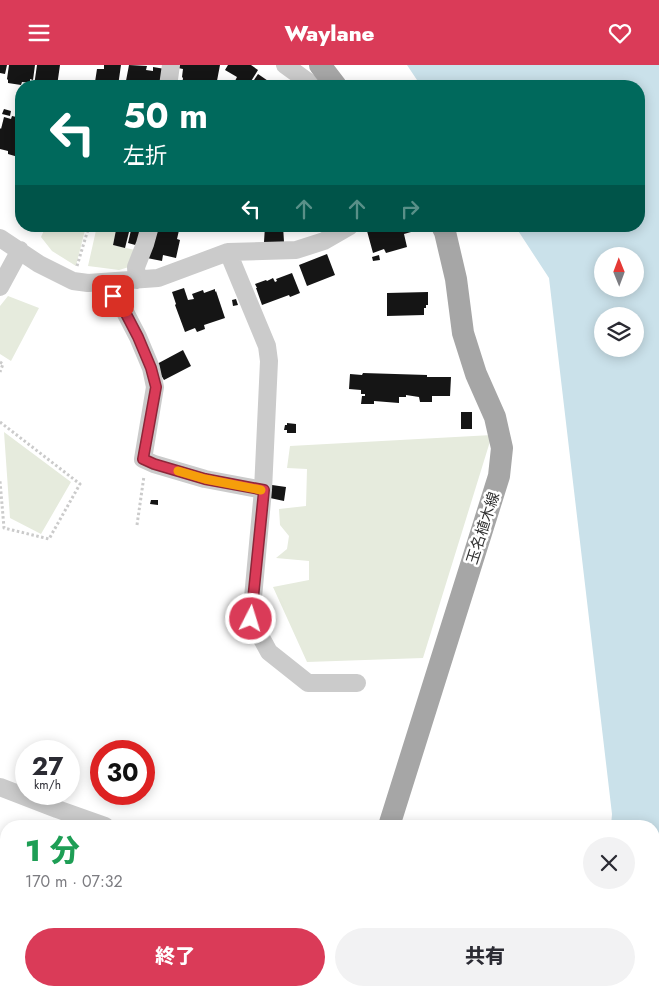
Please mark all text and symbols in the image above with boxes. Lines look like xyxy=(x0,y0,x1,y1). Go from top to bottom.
text: Waylane xyxy=(284,17,375,49)
icon: menu xyxy=(25,19,53,47)
icon: heart xyxy=(606,19,634,47)
text: 50 m xyxy=(123,91,208,141)
icon: left xyxy=(40,100,105,165)
text: 左折 xyxy=(123,139,167,171)
icon: left xyxy=(237,195,265,223)
icon: ahead xyxy=(290,195,318,223)
icon: ahead xyxy=(343,195,371,223)
icon: right xyxy=(396,195,424,223)
north arrow xyxy=(594,247,644,297)
map controls xyxy=(594,247,644,357)
pin xyxy=(92,275,134,317)
icon: arrive xyxy=(99,282,127,310)
button: layers xyxy=(594,307,644,357)
street label: 玉名植木線 xyxy=(461,489,505,567)
position arrow xyxy=(224,592,276,644)
speed limit sign: 30 xyxy=(90,740,155,805)
text: 27 xyxy=(32,748,63,784)
text: km/h xyxy=(34,776,61,794)
text: 1 分 xyxy=(25,829,80,872)
button: close xyxy=(583,837,635,889)
text: 170 m · 07:32 xyxy=(25,870,123,893)
button: 終了 xyxy=(25,928,325,986)
button: 共有 xyxy=(335,928,635,986)

